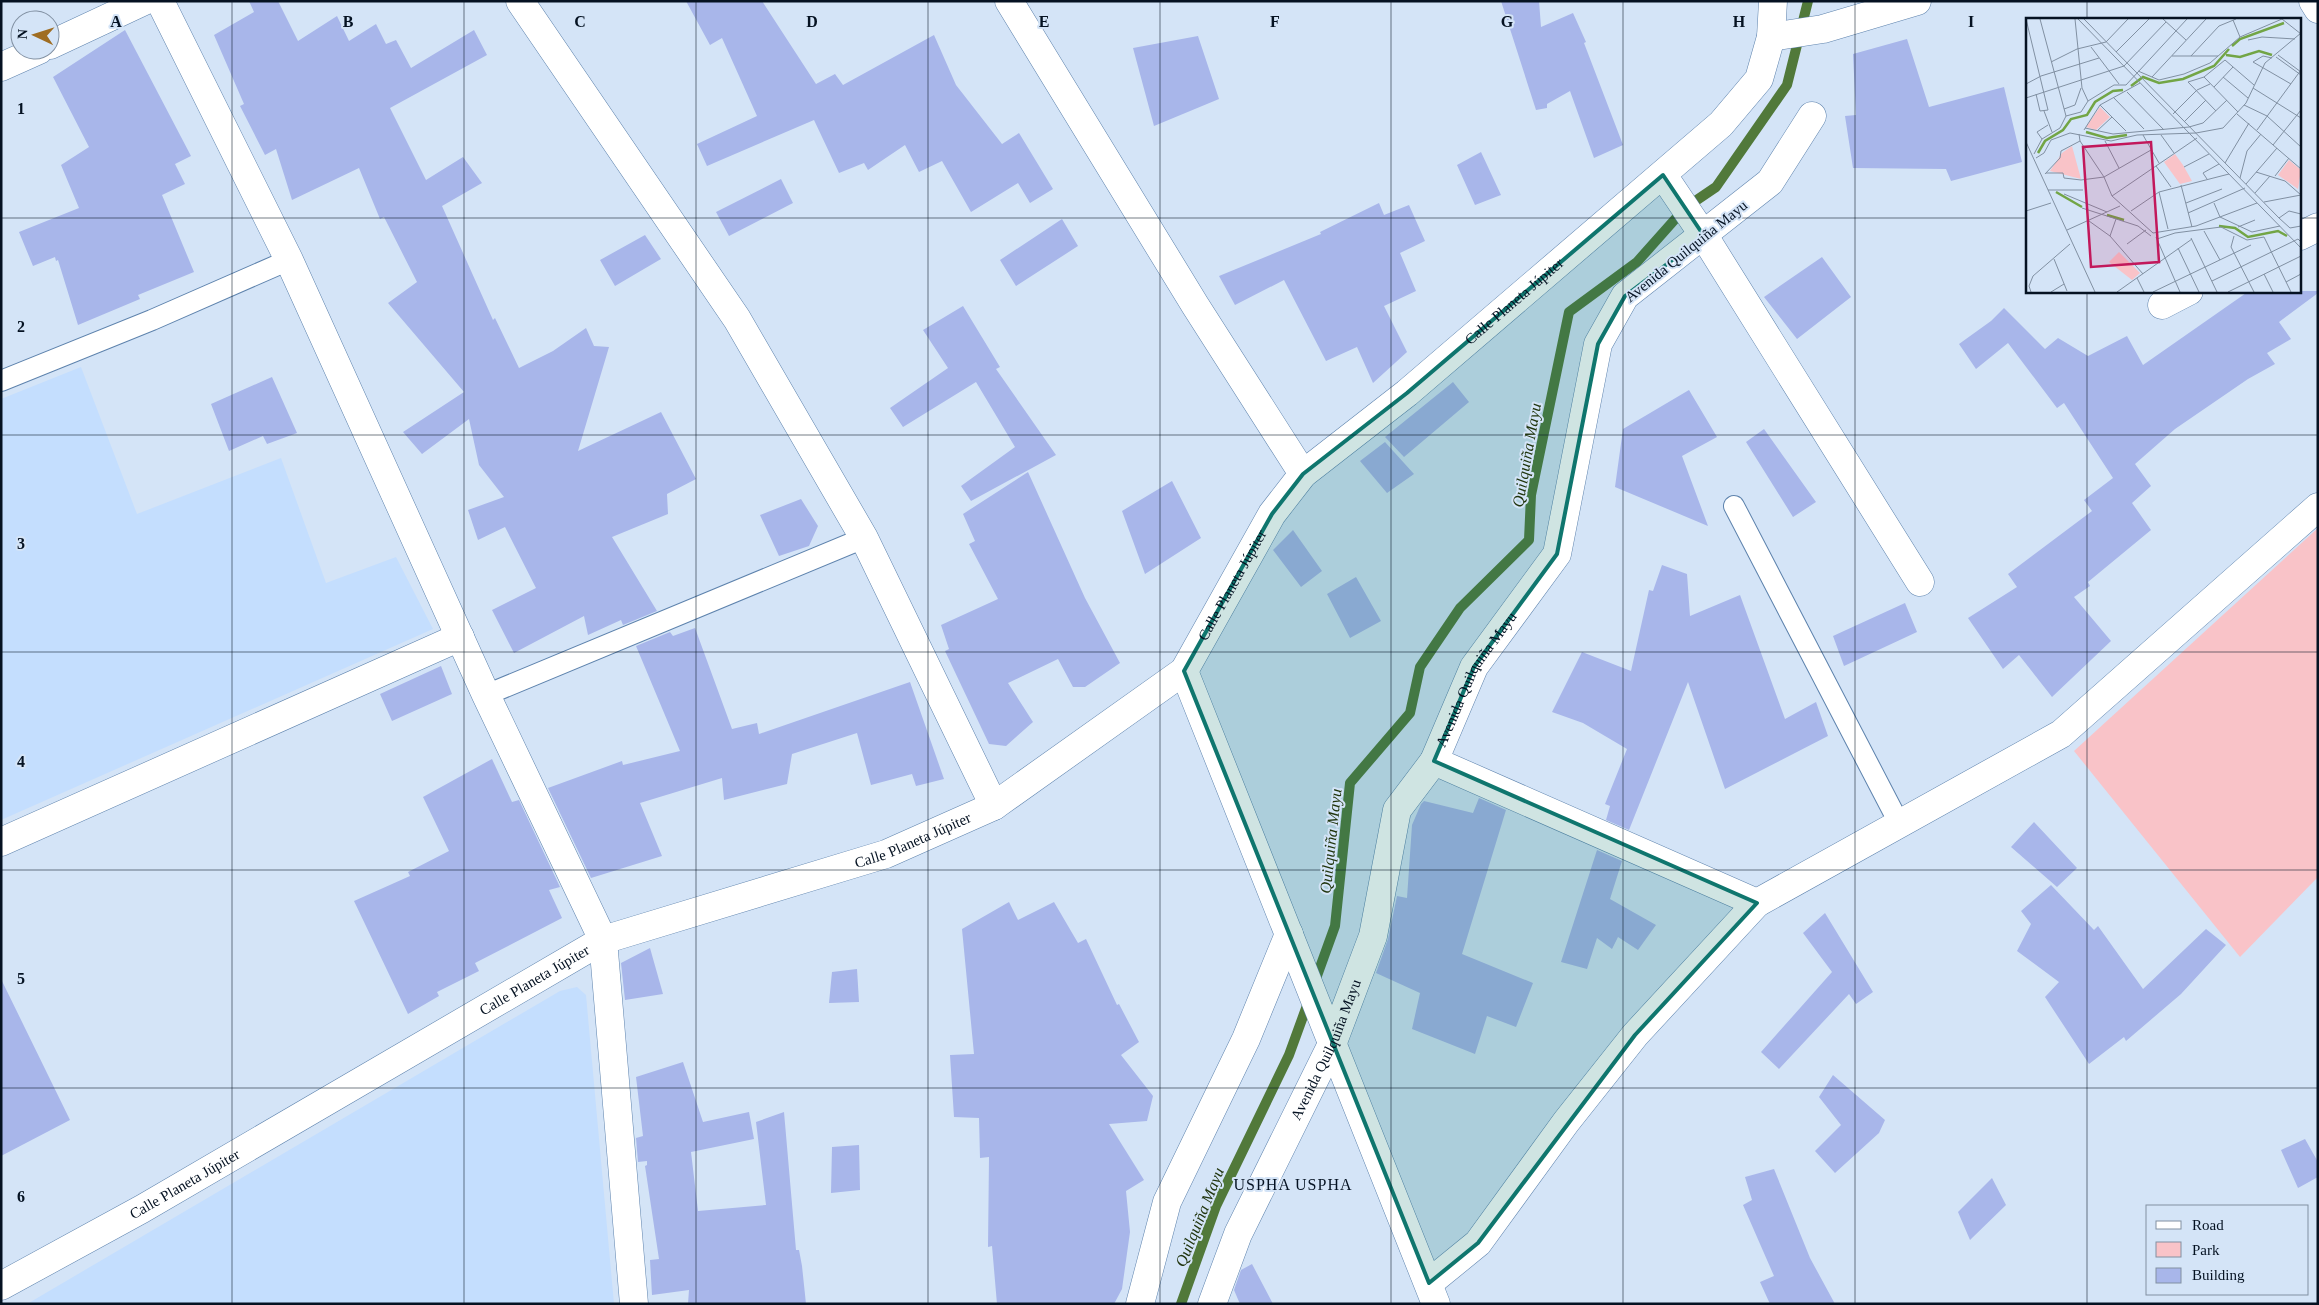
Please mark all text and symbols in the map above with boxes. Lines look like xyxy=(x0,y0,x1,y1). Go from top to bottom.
north arrow xyxy=(10,10,60,60)
text: A xyxy=(110,13,122,30)
text: B xyxy=(343,13,354,30)
text: C xyxy=(574,13,586,30)
text: D xyxy=(806,13,818,30)
text: E xyxy=(1039,13,1049,30)
text: F xyxy=(1270,13,1280,30)
text: G xyxy=(1501,13,1514,30)
text: H xyxy=(1733,13,1746,30)
text: I xyxy=(1968,13,1974,30)
inset map xyxy=(2026,18,2302,292)
text: N xyxy=(15,29,30,40)
text: 1 xyxy=(17,100,25,117)
street label: Avenida Quilquiña Mayu xyxy=(1622,197,1751,305)
street label: Calle Planeta Júpiter xyxy=(1462,255,1567,348)
text: 2 xyxy=(17,318,25,335)
water label: Quilquiña Mayu xyxy=(1509,402,1545,509)
street label: Calle Planeta Júpiter xyxy=(1195,527,1270,643)
text: 3 xyxy=(17,535,25,552)
street label: Avenida Quilquiña Mayu xyxy=(1433,609,1520,749)
text: 4 xyxy=(17,753,25,770)
water label: Quilquiña Mayu xyxy=(1317,788,1345,894)
street label: Calle Planeta Júpiter xyxy=(853,809,973,871)
street label: Calle Planeta Júpiter xyxy=(477,942,592,1018)
text: 5 xyxy=(17,970,25,987)
street label: Avenida Quilquiña Mayu xyxy=(1288,977,1364,1123)
street label: Calle Planeta Júpiter xyxy=(127,1146,242,1222)
water label: Quilquiña Mayu xyxy=(1172,1165,1228,1270)
district label: USPHA USPHA xyxy=(1233,1176,1353,1193)
text: 6 xyxy=(17,1188,25,1205)
legend xyxy=(2146,1205,2309,1295)
text: Road xyxy=(2192,1217,2224,1233)
text: Park xyxy=(2192,1242,2220,1258)
text: Building xyxy=(2192,1267,2245,1283)

